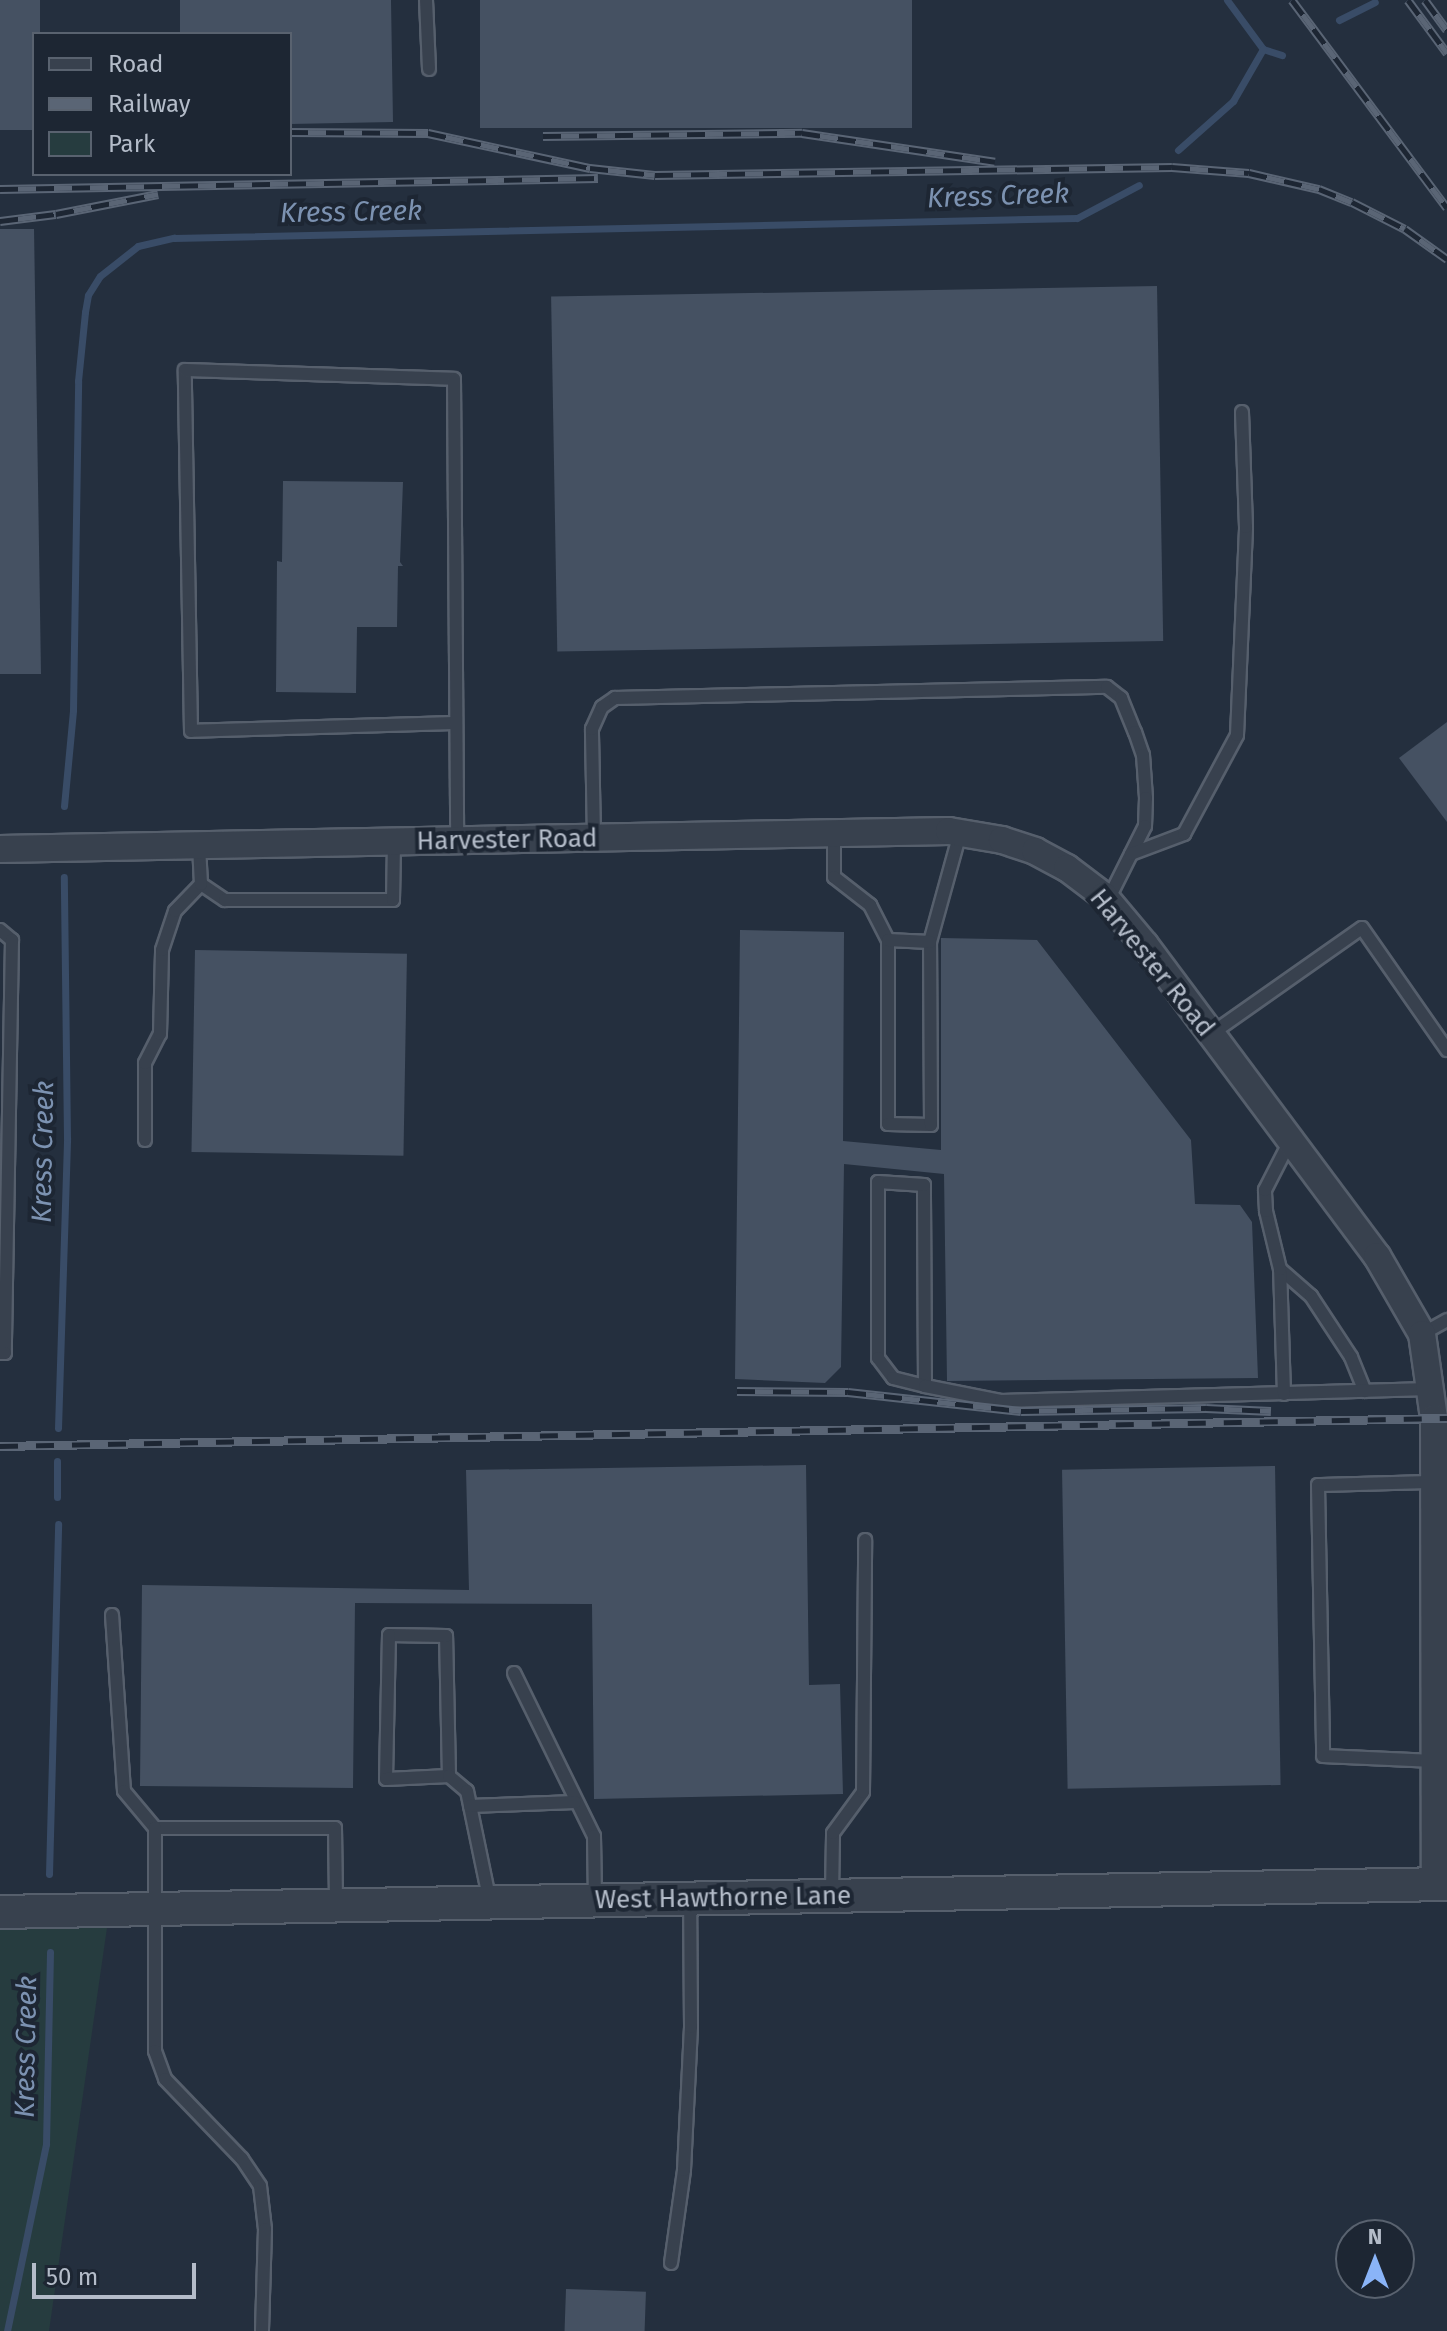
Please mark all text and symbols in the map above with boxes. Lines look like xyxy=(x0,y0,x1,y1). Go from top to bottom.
legend xyxy=(32,32,292,176)
text: Road xyxy=(108,50,163,78)
text: Railway xyxy=(108,90,191,118)
text: Park xyxy=(108,130,155,158)
water label: Kress Creek xyxy=(926,177,1070,215)
water label: Kress Creek xyxy=(279,194,423,230)
street label: Harvester Road xyxy=(416,823,598,857)
street label: Harvester Road xyxy=(1083,883,1221,1043)
water label: Kress Creek xyxy=(25,1080,61,1224)
street label: West Hawthorne Lane xyxy=(594,1880,852,1916)
water label: Kress Creek xyxy=(8,1975,44,2119)
north arrow xyxy=(1335,2219,1415,2299)
text: N xyxy=(1368,2223,1382,2250)
scale bar xyxy=(36,2247,200,2297)
text: 50 m xyxy=(46,2263,98,2291)

